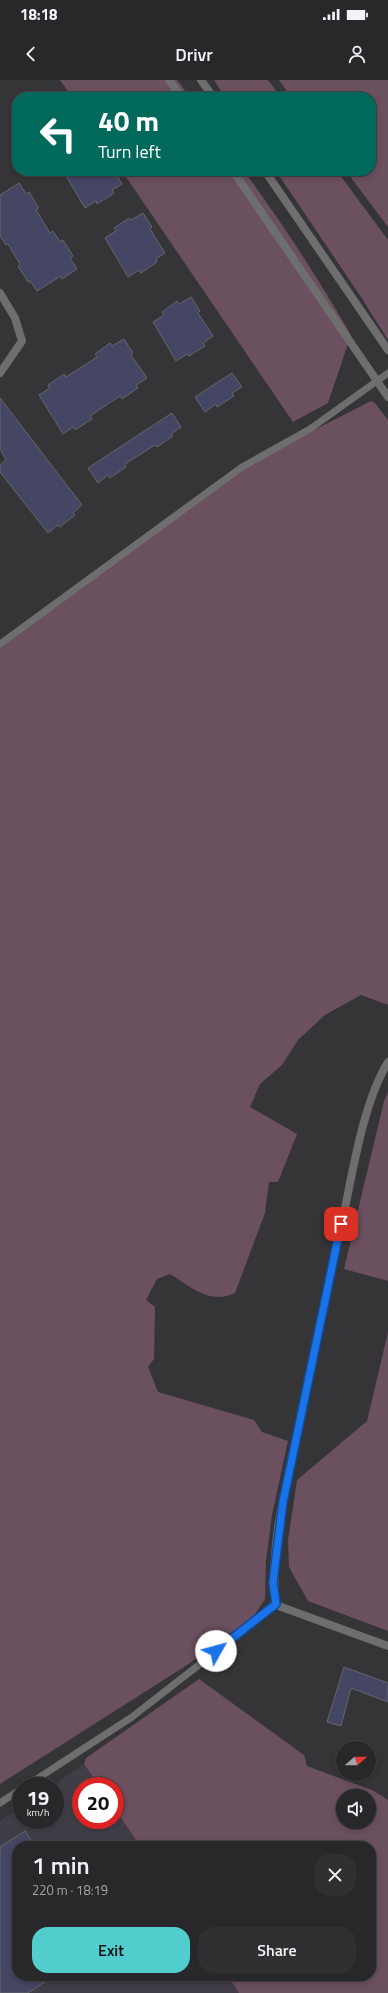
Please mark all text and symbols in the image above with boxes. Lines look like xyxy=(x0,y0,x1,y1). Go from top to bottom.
text: 18:18 xyxy=(20,3,57,26)
text: Drivr xyxy=(175,41,213,68)
icon: back xyxy=(20,43,42,65)
icon: person xyxy=(346,43,368,65)
text: 40 m xyxy=(98,99,159,142)
icon: left xyxy=(32,108,84,160)
text: Turn left xyxy=(98,138,161,165)
pin xyxy=(324,1207,358,1241)
icon: arrive xyxy=(330,1213,352,1235)
position arrow xyxy=(195,1630,237,1672)
north arrow xyxy=(336,1741,376,1781)
map controls xyxy=(336,1741,376,1829)
speed limit sign: 20 xyxy=(72,1777,124,1829)
text: 19 xyxy=(27,1782,49,1813)
button: sound xyxy=(336,1789,376,1829)
text: km/h xyxy=(27,1805,49,1820)
text: 1 min xyxy=(32,1847,90,1883)
button: close xyxy=(314,1854,356,1896)
text: 220 m · 18:19 xyxy=(32,1880,108,1900)
button: Exit xyxy=(32,1927,190,1973)
button: Share xyxy=(198,1927,356,1973)

